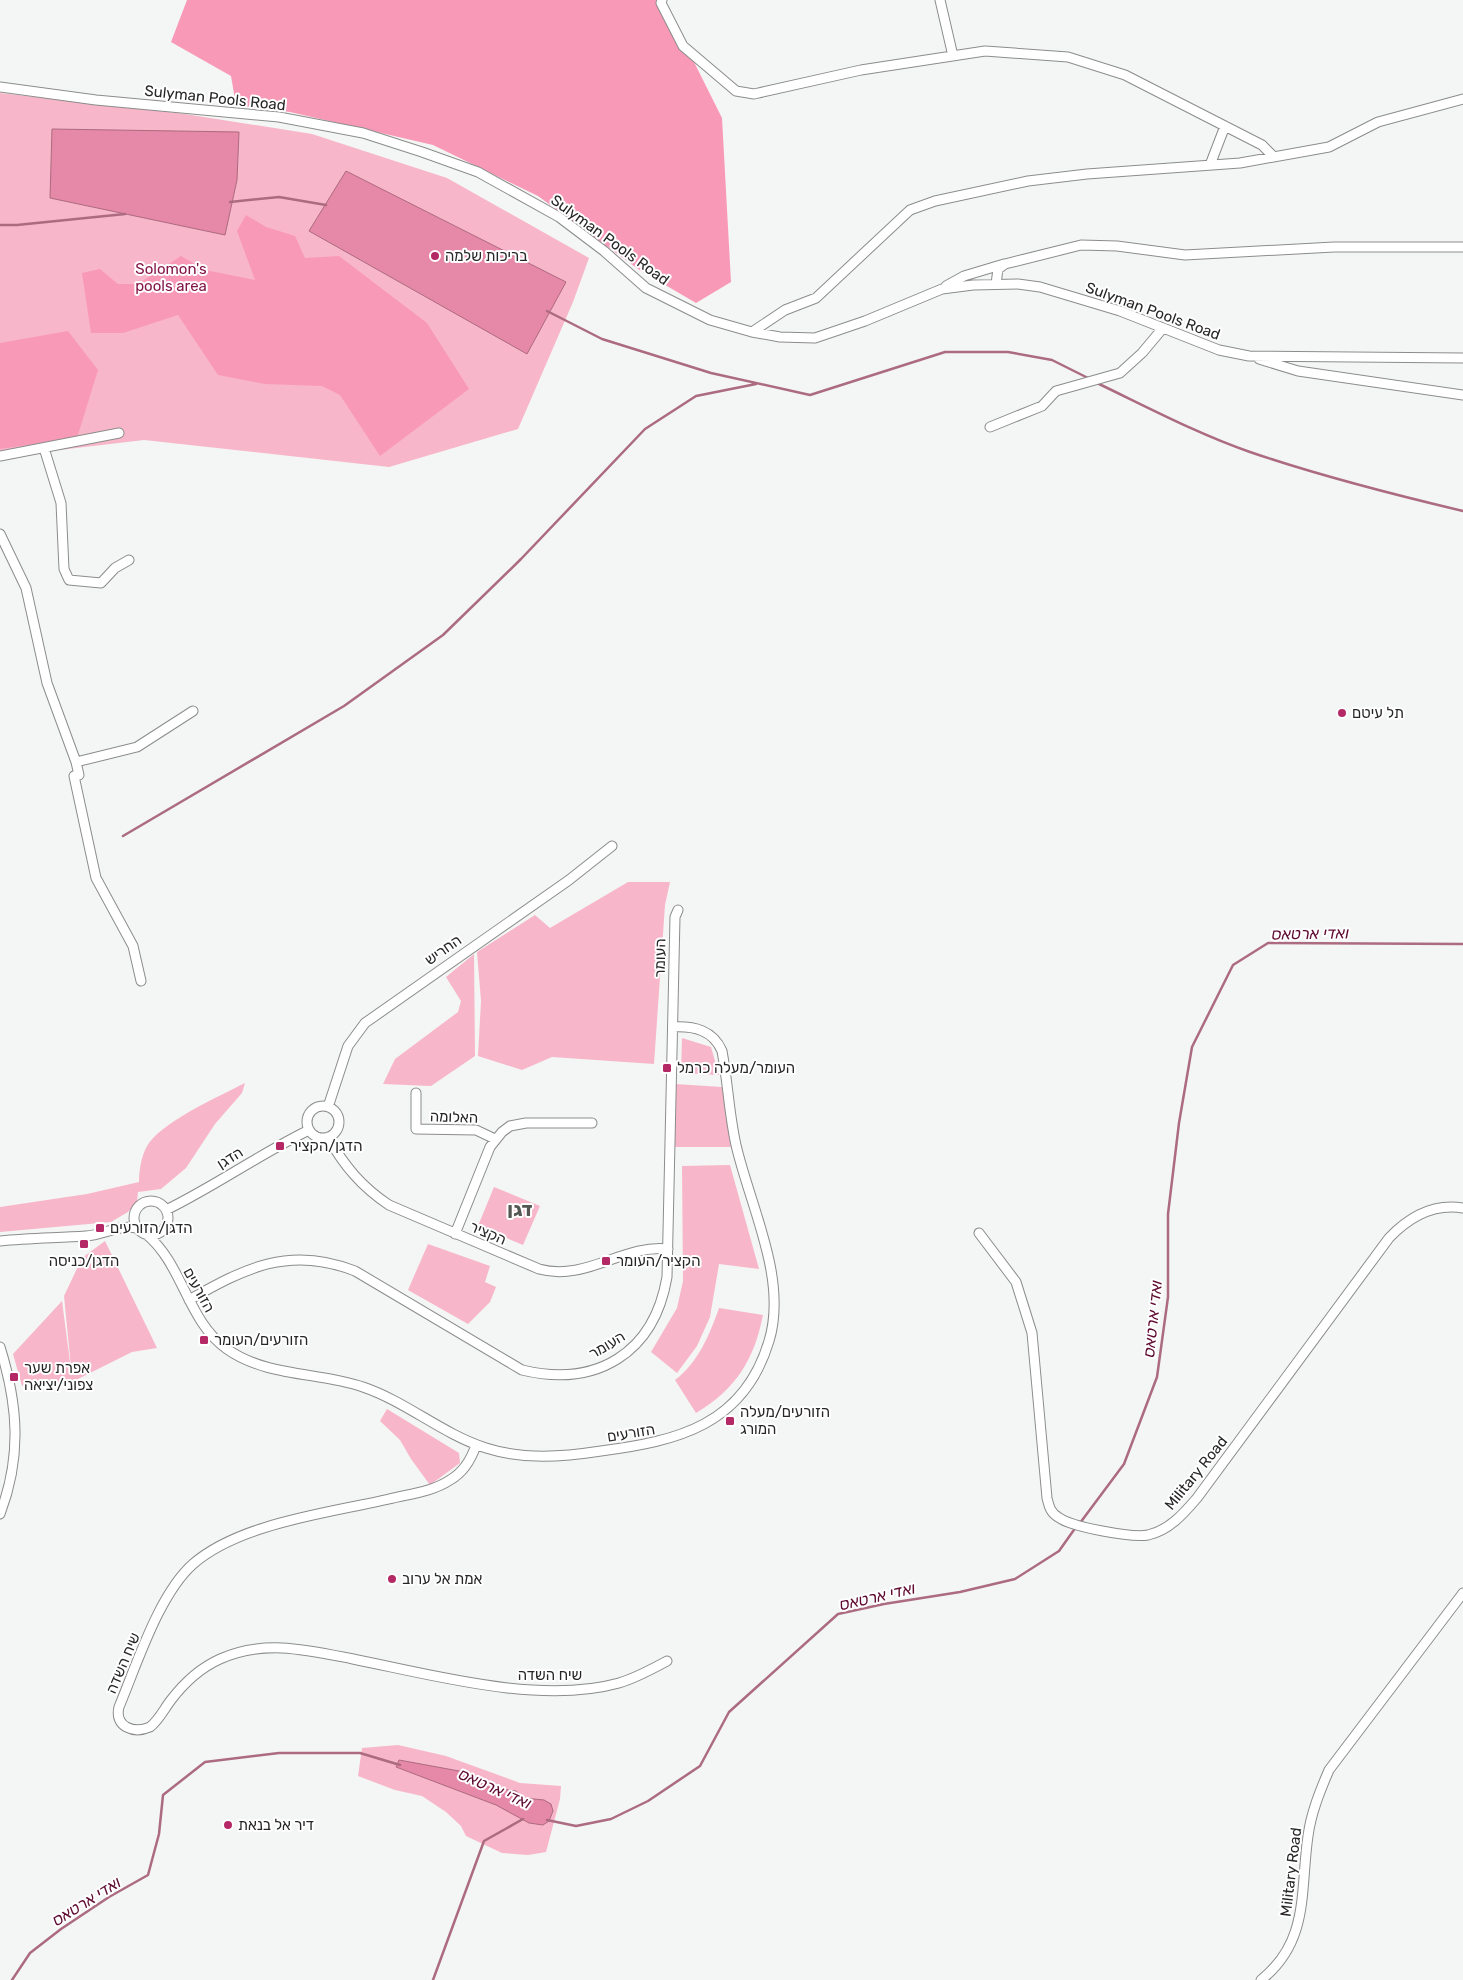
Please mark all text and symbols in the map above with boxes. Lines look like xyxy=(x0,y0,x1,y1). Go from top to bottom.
street label: Sulyman Pools Road xyxy=(143,82,287,114)
street label: Sulyman Pools Road xyxy=(547,191,673,289)
place label: בריכות שלמה xyxy=(445,247,527,265)
marker: בריכות שלמה xyxy=(429,250,441,262)
park label: Solomon's pools area xyxy=(135,260,207,295)
street label: Sulyman Pools Road xyxy=(1083,278,1223,344)
place label: תל עיטם xyxy=(1352,704,1404,722)
marker: תל עיטם xyxy=(1336,707,1348,719)
water label: ואדי ארטאס xyxy=(1271,923,1349,944)
street label: החריש xyxy=(421,931,465,969)
street label: העומר xyxy=(651,938,669,978)
place label: העומר/מעלה כרמל xyxy=(677,1059,795,1077)
marker: העומר/מעלה כרמל xyxy=(661,1062,673,1074)
street label: האלומה xyxy=(430,1107,478,1127)
place label: הדגן/הקציר xyxy=(290,1137,362,1155)
marker: הדגן/הקציר xyxy=(274,1140,286,1152)
street label: הדגן xyxy=(214,1143,246,1173)
district label: דגן xyxy=(507,1197,533,1221)
street label: הקציר xyxy=(467,1217,509,1249)
place label: הדגן/הזורעים xyxy=(110,1219,193,1237)
marker: הדגן/הזורעים xyxy=(94,1222,106,1234)
marker: הדגן/כניסה xyxy=(78,1238,90,1250)
place label: הדגן/כניסה xyxy=(49,1252,119,1270)
place label: הקציר/העומר xyxy=(616,1252,701,1270)
marker: הקציר/העומר xyxy=(600,1255,612,1267)
street label: הזורעים xyxy=(179,1264,219,1316)
water label: ואדי ארטאס xyxy=(1139,1279,1166,1359)
street label: העומר xyxy=(586,1327,628,1363)
place label: הזורעים/העומר xyxy=(214,1331,308,1349)
marker: הזורעים/העומר xyxy=(198,1334,210,1346)
place label: אפרת שער צפוני/יציאה xyxy=(24,1359,93,1394)
marker: אפרת שער צפוני/יציאה xyxy=(8,1371,20,1383)
place label: הזורעים/מעלה המורג xyxy=(740,1403,830,1438)
marker: הזורעים/מעלה המורג xyxy=(724,1415,736,1427)
street label: הזורעים xyxy=(606,1420,656,1446)
street label: Military Road xyxy=(1161,1432,1231,1514)
place label: אמת אל ערוב xyxy=(402,1570,483,1588)
marker: אמת אל ערוב xyxy=(386,1573,398,1585)
water label: ואדי ארטאס xyxy=(837,1578,917,1614)
street label: שיח השדה xyxy=(102,1630,144,1696)
street label: שיח השדה xyxy=(518,1666,582,1684)
water label: ואדי ארטאס xyxy=(455,1764,534,1813)
place label: דיר אל בנאת xyxy=(238,1816,314,1834)
marker: דיר אל בנאת xyxy=(222,1819,234,1831)
street label: Military Road xyxy=(1277,1826,1305,1918)
water label: ואדי ארטאס xyxy=(48,1873,124,1930)

